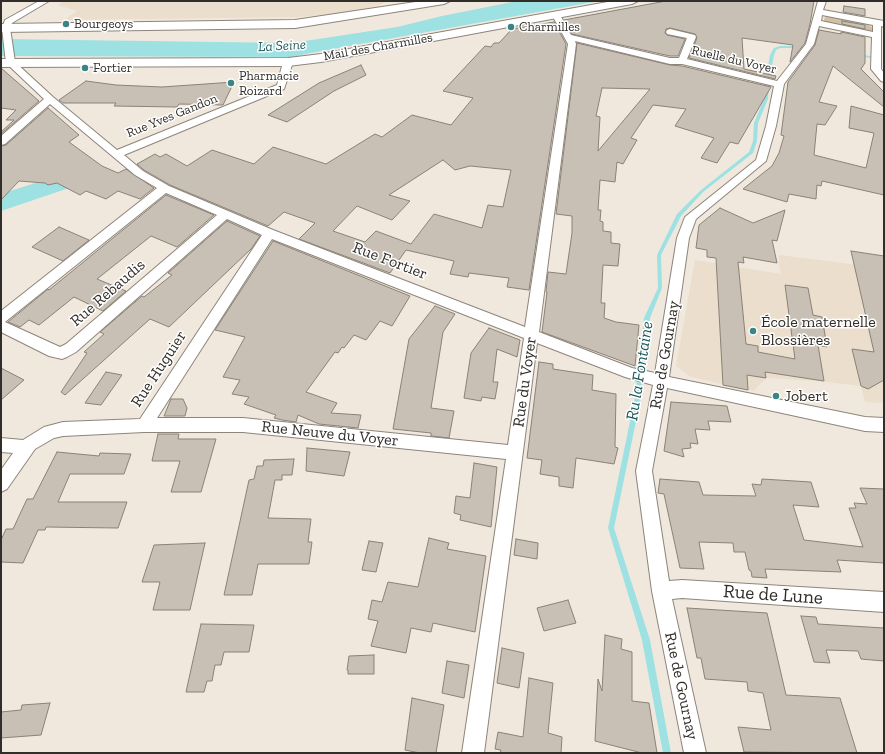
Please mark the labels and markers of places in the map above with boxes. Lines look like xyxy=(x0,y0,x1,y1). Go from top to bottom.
place label: Bourgeoys xyxy=(74,16,133,32)
marker: Bourgeoys xyxy=(61,19,71,29)
place label: Charmilles xyxy=(519,19,580,35)
marker: Charmilles xyxy=(506,22,516,32)
place label: Fortier xyxy=(93,60,132,76)
marker: Fortier xyxy=(80,63,90,73)
place label: Pharmacie Roizard xyxy=(239,68,299,99)
marker: Pharmacie Roizard xyxy=(226,78,236,88)
place label: École maternelle Blossières xyxy=(761,312,876,350)
marker: École maternelle Blossières xyxy=(748,326,758,336)
place label: Jobert xyxy=(784,386,828,406)
marker: Jobert xyxy=(771,391,781,401)

